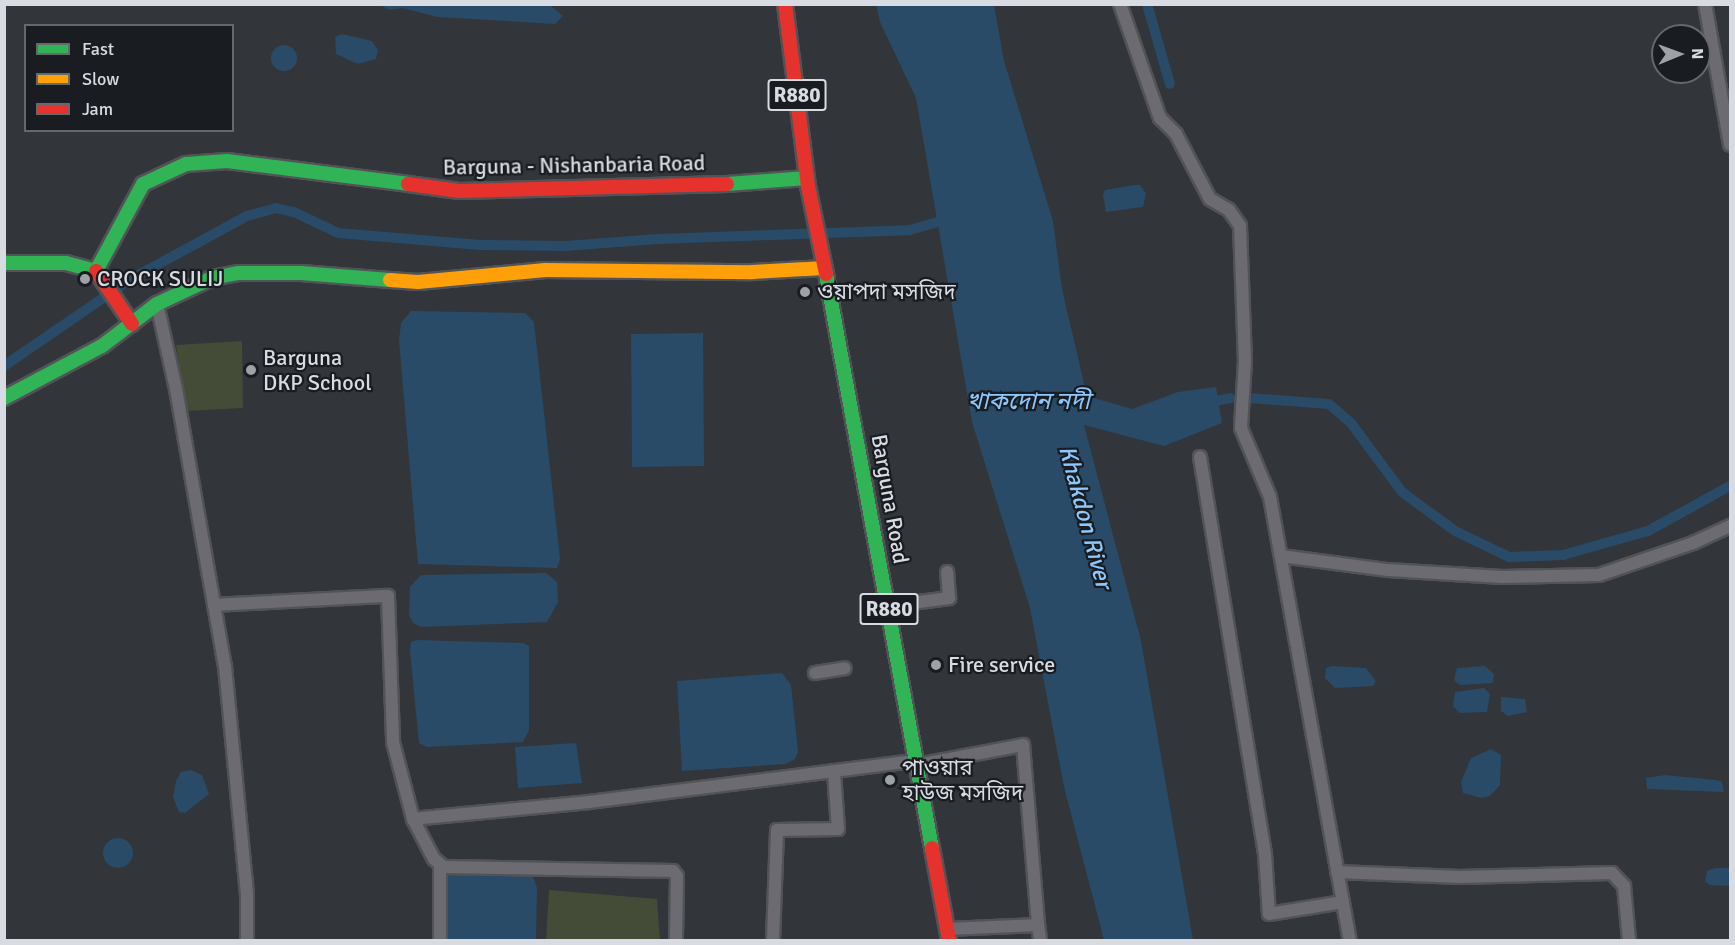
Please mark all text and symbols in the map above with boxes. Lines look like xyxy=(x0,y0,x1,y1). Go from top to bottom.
legend xyxy=(24,24,234,132)
north arrow xyxy=(1651,24,1711,84)
text: Fast xyxy=(82,38,114,60)
text: N xyxy=(1687,48,1707,59)
text: Slow xyxy=(82,68,119,90)
road number: R880 xyxy=(767,77,827,113)
text: Jam xyxy=(82,98,113,120)
street label: Barguna - Nishanbaria Road xyxy=(443,150,705,180)
place label: CROCK SULIJ xyxy=(97,266,223,292)
marker: CROCK SULIJ xyxy=(78,272,92,286)
place label: ওয়াপদা মসজিদ xyxy=(817,279,956,305)
marker: ওয়াপদা মসজিদ xyxy=(798,285,812,299)
place label: Barguna DKP School xyxy=(263,344,372,396)
marker: Barguna DKP School xyxy=(244,363,258,377)
water label: খাকদোন নদী xyxy=(966,388,1090,416)
street label: Barguna Road xyxy=(866,432,914,566)
water label: Khakdon River xyxy=(1052,442,1118,592)
road number: R880 xyxy=(859,591,919,627)
place label: Fire service xyxy=(948,652,1055,678)
marker: Fire service xyxy=(929,658,943,672)
place label: পাওয়ার হাউজ মসজিদ xyxy=(902,754,1023,806)
marker: পাওয়ার হাউজ মসজিদ xyxy=(883,773,897,787)

